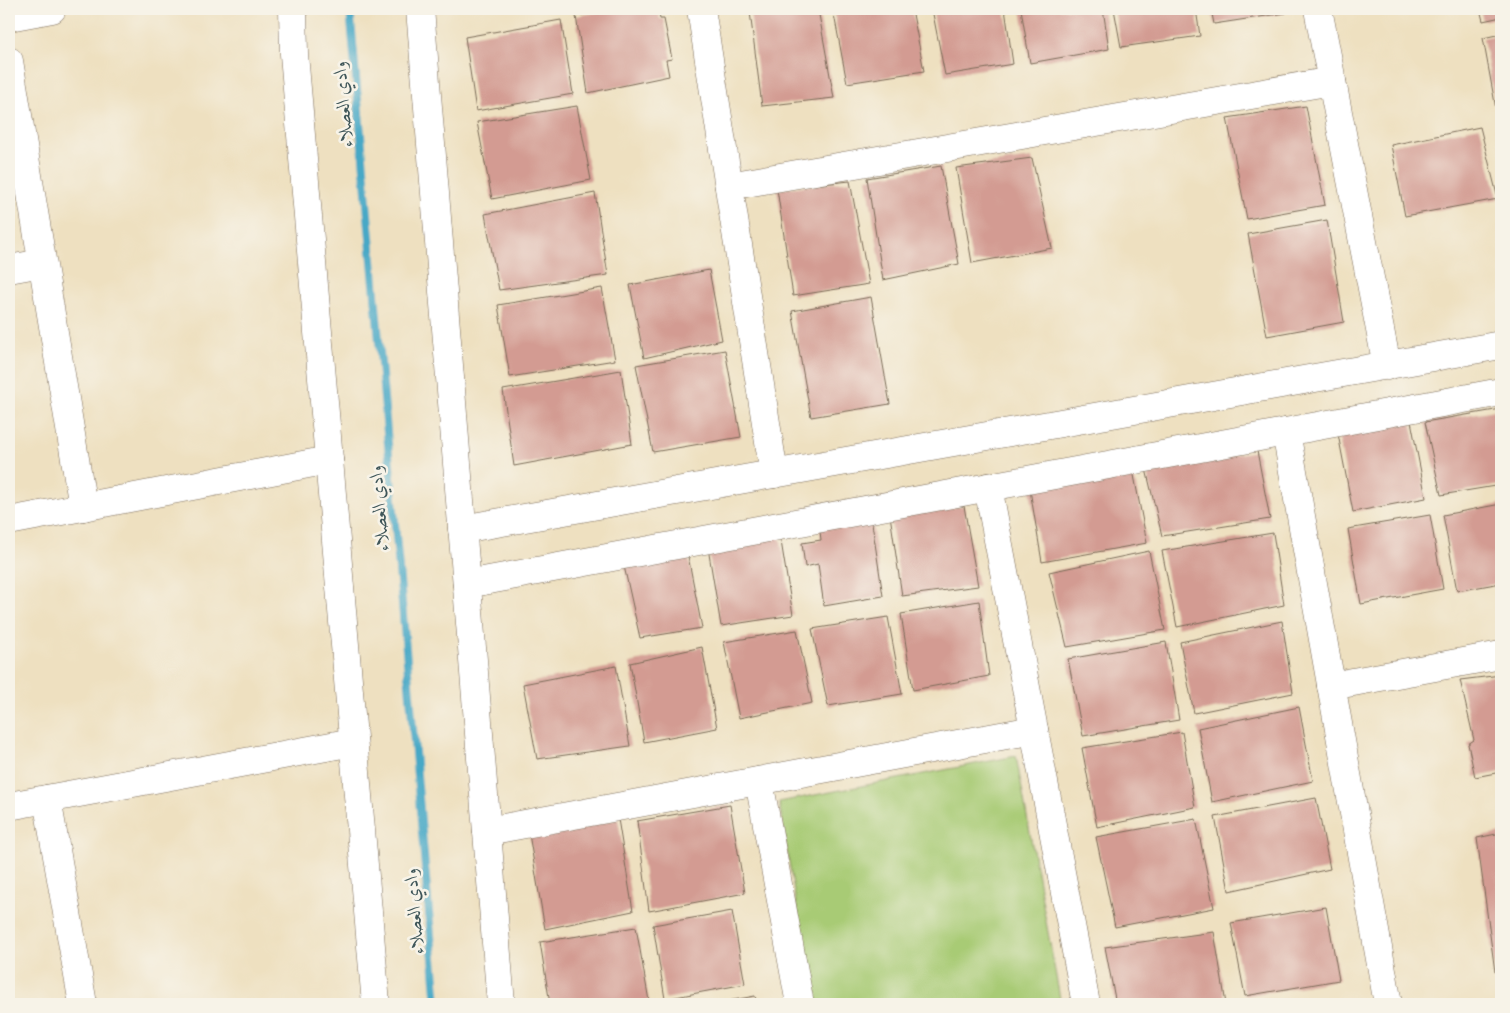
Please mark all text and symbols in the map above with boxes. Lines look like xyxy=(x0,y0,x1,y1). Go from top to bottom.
water label: وادي العصلاء xyxy=(326,60,362,148)
water label: وادي العصلاء xyxy=(362,464,398,552)
water label: وادي العصلاء xyxy=(397,867,433,955)

